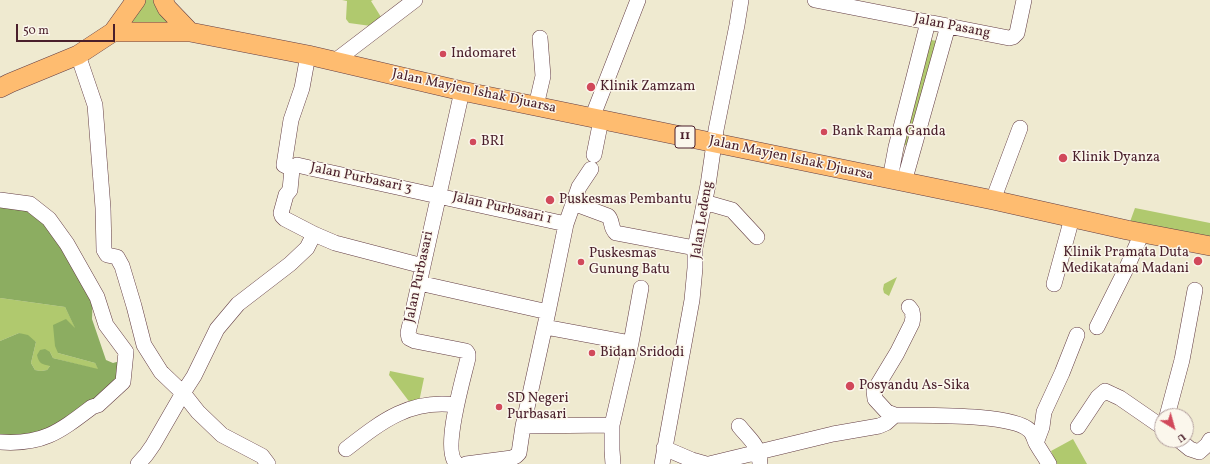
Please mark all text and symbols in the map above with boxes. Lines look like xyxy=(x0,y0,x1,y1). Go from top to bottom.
street label: Jalan Pasang xyxy=(912,11,992,43)
scale bar xyxy=(18,16,117,42)
text: 50 m xyxy=(23,23,49,39)
place label: Indomaret xyxy=(451,46,516,62)
marker: Indomaret xyxy=(438,49,448,59)
street label: Jalan Mayjen Ishak Djuarsa xyxy=(390,66,558,118)
place label: Klinik Zamzam xyxy=(600,79,695,95)
marker: Klinik Zamzam xyxy=(585,81,597,93)
place label: Bank Rama Ganda xyxy=(832,124,946,140)
road number: 11 xyxy=(675,126,695,148)
marker: Bank Rama Ganda xyxy=(819,127,829,137)
street label: Jalan Mayjen Ishak Djuarsa xyxy=(707,133,875,185)
place label: BRI xyxy=(481,134,504,150)
marker: BRI xyxy=(468,137,478,147)
place label: Klinik Dyanza xyxy=(1072,150,1160,166)
marker: Klinik Dyanza xyxy=(1057,152,1069,164)
street label: Jalan Purbasari 3 xyxy=(309,160,413,198)
street label: Jalan Ledeng xyxy=(689,180,717,260)
street label: Jalan Purbasari 1 xyxy=(451,189,553,229)
place label: Puskesmas Pembantu xyxy=(559,192,692,208)
marker: Puskesmas Pembantu xyxy=(544,194,556,206)
street label: Jalan Purbasari xyxy=(402,230,438,324)
place label: Klinik Pramata Duta Medikatama Madani xyxy=(1062,245,1189,278)
place label: Puskesmas Gunung Batu xyxy=(589,246,670,278)
marker: Klinik Pramata Duta Medikatama Madani xyxy=(1192,255,1204,267)
marker: Puskesmas Gunung Batu xyxy=(576,257,586,267)
place label: Bidan Sridodi xyxy=(600,345,684,361)
marker: Bidan Sridodi xyxy=(587,348,597,358)
place label: Posyandu As-Sika xyxy=(859,378,970,394)
marker: Posyandu As-Sika xyxy=(844,380,856,392)
place label: SD Negeri Purbasari xyxy=(507,391,569,424)
marker: SD Negeri Purbasari xyxy=(494,402,504,412)
north arrow xyxy=(1154,408,1194,448)
text: U xyxy=(1173,429,1188,445)

